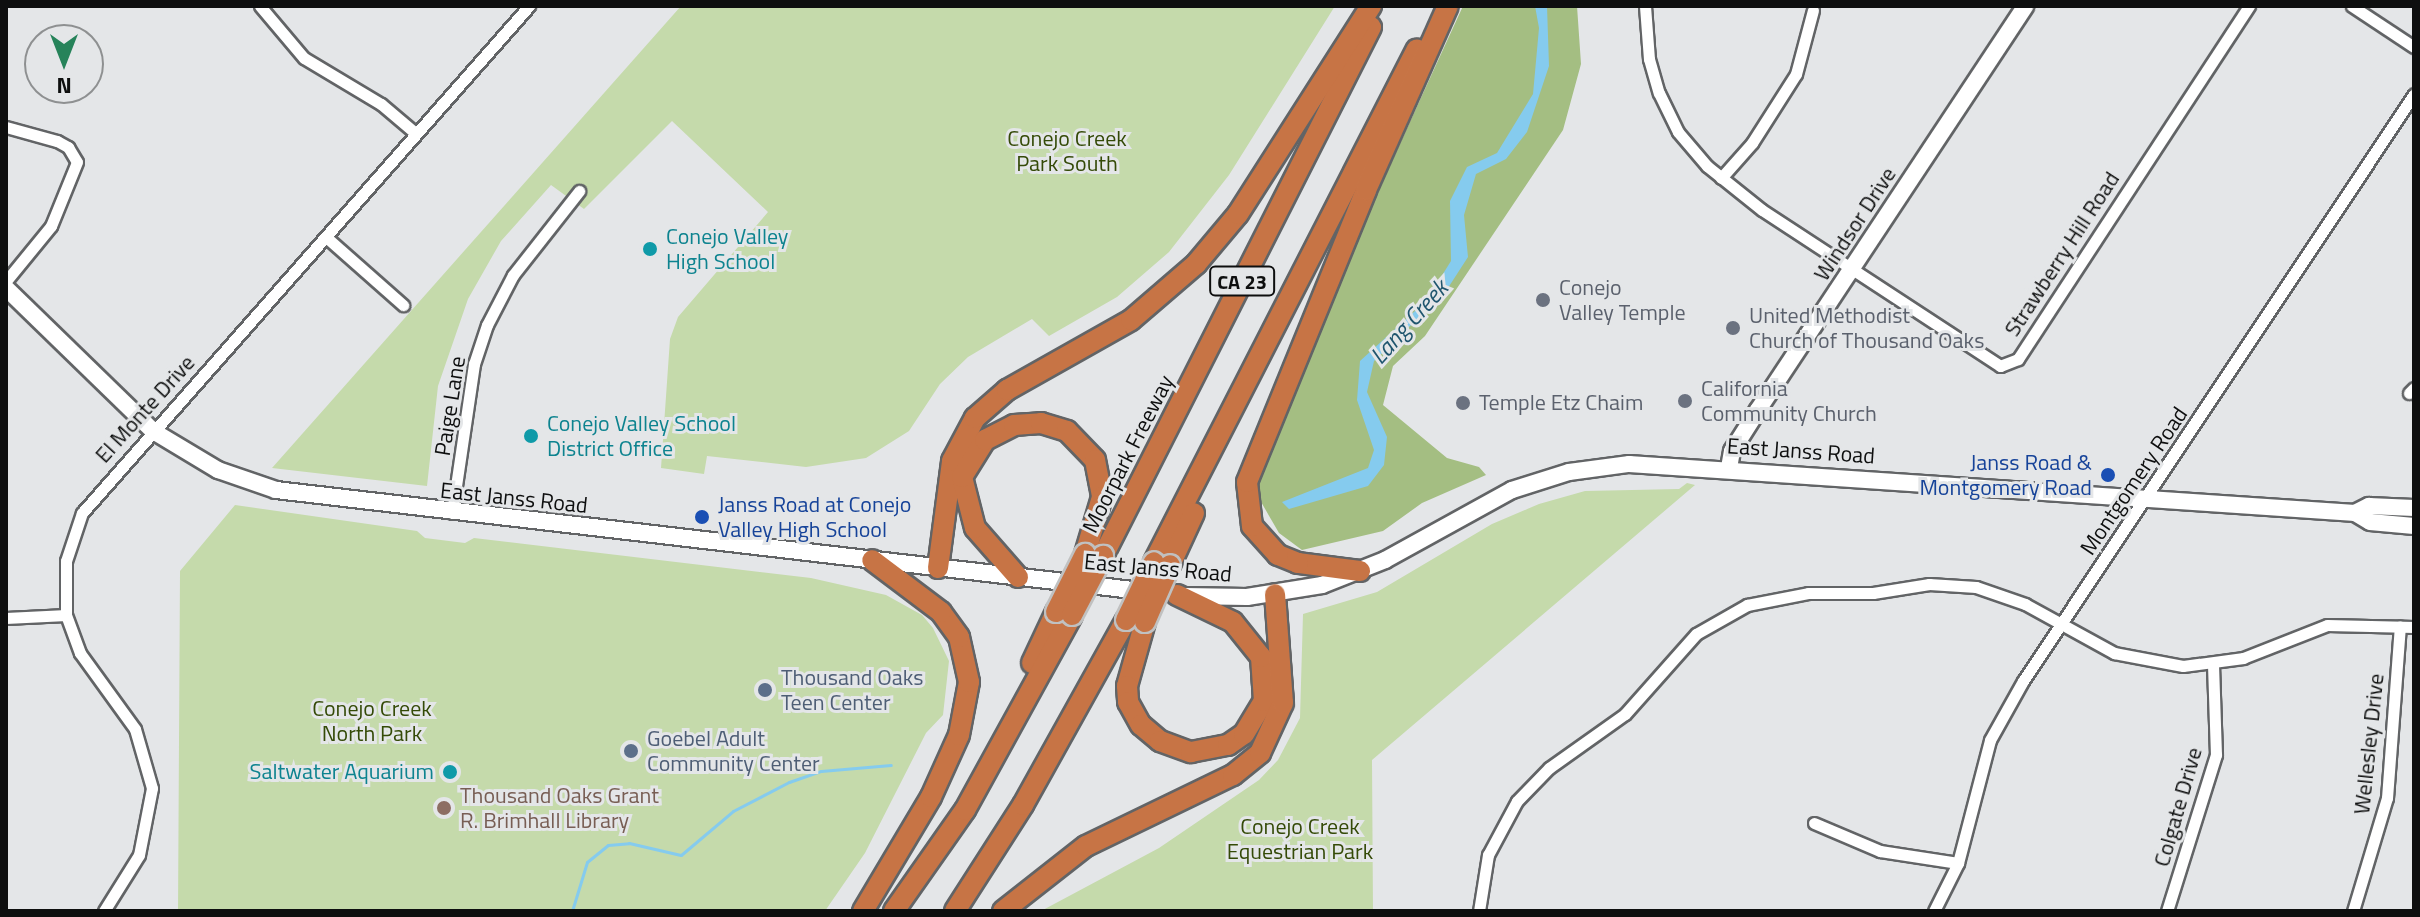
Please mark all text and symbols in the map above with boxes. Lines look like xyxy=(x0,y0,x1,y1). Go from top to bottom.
north arrow xyxy=(24,24,104,104)
text: N xyxy=(56,69,72,103)
park label: Conejo Creek Park South xyxy=(1007,125,1127,176)
street label: Windsor Drive xyxy=(1808,162,1902,286)
street label: Strawberry Hill Road xyxy=(1999,167,2125,341)
place label: Conejo Valley High School xyxy=(666,223,788,274)
marker: Conejo Valley High School xyxy=(641,240,659,258)
road number: CA 23 xyxy=(1208,265,1276,297)
water label: Lang Creek xyxy=(1364,274,1454,370)
place label: Conejo Valley Temple xyxy=(1559,274,1686,326)
marker: Conejo Valley Temple xyxy=(1534,291,1552,309)
place label: United Methodist Church of Thousand Oaks xyxy=(1749,302,1984,354)
marker: United Methodist Church of Thousand Oaks xyxy=(1724,319,1742,337)
street label: El Monte Drive xyxy=(90,350,200,468)
street label: Paige Lane xyxy=(429,354,471,458)
street label: Moorpark Freeway xyxy=(1077,371,1179,537)
place label: California Community Church xyxy=(1701,375,1877,426)
place label: Temple Etz Chaim xyxy=(1479,390,1643,416)
marker: California Community Church xyxy=(1676,392,1694,410)
marker: Temple Etz Chaim xyxy=(1454,394,1472,412)
street label: Montgomery Road xyxy=(2075,402,2193,560)
place label: Conejo Valley School District Office xyxy=(547,410,736,462)
marker: Conejo Valley School District Office xyxy=(522,427,540,445)
street label: East Janss Road xyxy=(1726,433,1876,469)
place label: Janss Road & Montgomery Road xyxy=(1919,449,2092,500)
marker: Janss Road & Montgomery Road xyxy=(2099,466,2117,484)
street label: East Janss Road xyxy=(439,477,589,519)
place label: Janss Road at Conejo Valley High School xyxy=(718,491,911,542)
marker: Janss Road at Conejo Valley High School xyxy=(693,508,711,526)
street label: East Janss Road xyxy=(1083,548,1233,588)
place label: Thousand Oaks Teen Center xyxy=(781,664,924,716)
street label: Wellesley Drive xyxy=(2348,672,2390,816)
marker: Thousand Oaks Teen Center xyxy=(756,681,774,699)
park label: Conejo Creek North Park xyxy=(312,695,432,746)
place label: Goebel Adult Community Center xyxy=(647,725,820,776)
marker: Goebel Adult Community Center xyxy=(622,742,640,760)
street label: Colgate Drive xyxy=(2148,744,2208,870)
place label: Saltwater Aquarium xyxy=(250,759,434,785)
marker: Saltwater Aquarium xyxy=(441,763,459,781)
place label: Thousand Oaks Grant R. Brimhall Library xyxy=(460,782,659,834)
marker: Thousand Oaks Grant R. Brimhall Library xyxy=(435,799,453,817)
park label: Conejo Creek Equestrian Park xyxy=(1227,813,1373,864)

